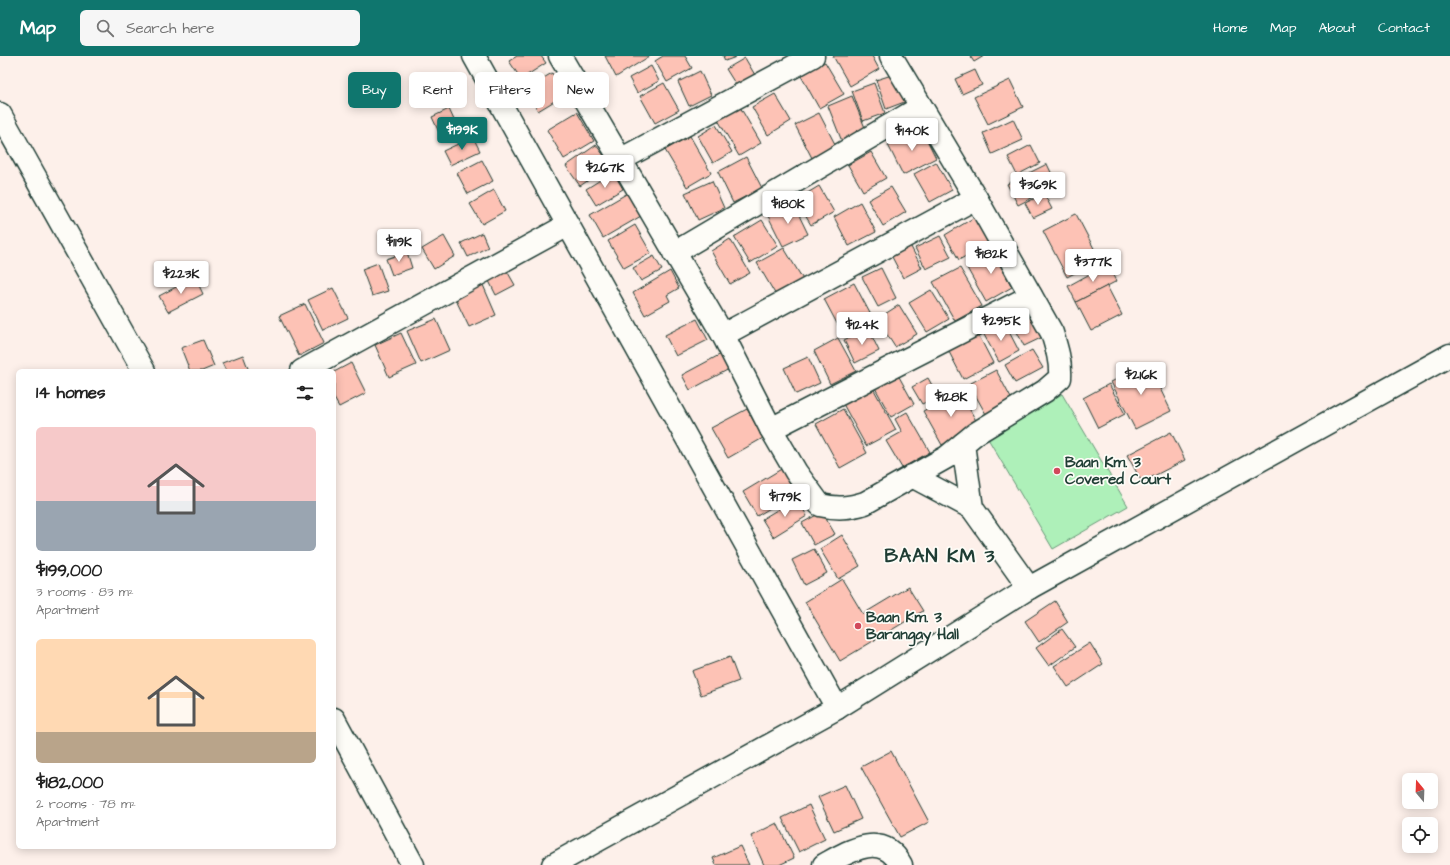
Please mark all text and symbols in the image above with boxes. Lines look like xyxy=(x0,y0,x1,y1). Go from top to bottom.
search box xyxy=(80,10,360,46)
text: Map xyxy=(20,15,56,42)
icon: search xyxy=(94,17,116,39)
text: Search here xyxy=(126,18,215,39)
text: Home xyxy=(1213,18,1248,38)
text: Map xyxy=(1270,18,1296,38)
text: About xyxy=(1318,18,1356,38)
text: Contact xyxy=(1378,18,1430,38)
chip: Buy xyxy=(348,72,401,108)
chip: Rent xyxy=(409,72,467,108)
chip: Filters xyxy=(475,72,545,108)
chip: New xyxy=(553,72,609,108)
pin: $199K xyxy=(434,117,490,151)
pin: $140K xyxy=(884,118,940,152)
text: $199K xyxy=(446,121,478,139)
text: $140K xyxy=(895,122,929,140)
pin: $267K xyxy=(577,155,633,189)
text: $267K xyxy=(586,159,624,177)
pin: $369K xyxy=(1010,172,1066,206)
text: $369K xyxy=(1019,176,1057,194)
pin: $180K xyxy=(760,191,816,225)
text: $180K xyxy=(771,195,805,213)
pin: $119K xyxy=(371,229,427,263)
text: $119K xyxy=(386,233,412,251)
pin: $182K xyxy=(963,241,1019,275)
text: $182K xyxy=(975,245,1007,263)
pin: $377K xyxy=(1065,249,1121,283)
text: $377K xyxy=(1074,253,1112,271)
pin: $223K xyxy=(153,261,209,295)
text: $223K xyxy=(163,265,199,283)
pin: $295K xyxy=(973,308,1029,342)
pin: $124K xyxy=(834,312,890,346)
text: $295K xyxy=(981,312,1021,330)
text: $124K xyxy=(845,316,879,334)
pin: $216K xyxy=(1113,362,1169,396)
text: $216K xyxy=(1125,366,1157,384)
text: 14 homes xyxy=(36,381,106,405)
icon: filters xyxy=(294,382,316,404)
pin: $128K xyxy=(923,384,979,418)
text: $128K xyxy=(935,388,967,406)
place label: Baan Km. 3 Covered Court xyxy=(1065,452,1172,490)
icon: home xyxy=(140,453,212,525)
marker: Baan Km. 3 Covered Court xyxy=(1052,466,1062,476)
pin: $179K xyxy=(757,484,813,518)
text: $179K xyxy=(769,488,801,506)
district label: BAAN KM 3 xyxy=(885,543,995,570)
text: $199,000 xyxy=(36,559,102,583)
text: 3 rooms · 83 m² xyxy=(36,583,134,601)
text: Apartment xyxy=(36,601,100,619)
place label: Baan Km. 3 Barangay Hall xyxy=(866,607,959,647)
marker: Baan Km. 3 Barangay Hall xyxy=(853,621,863,631)
icon: home xyxy=(140,665,212,737)
text: $182,000 xyxy=(36,771,104,795)
north arrow xyxy=(1402,773,1438,809)
map controls xyxy=(1402,773,1438,853)
text: 2 rooms · 78 m² xyxy=(36,795,136,813)
text: Apartment xyxy=(36,813,100,831)
button: locate xyxy=(1402,817,1438,853)

